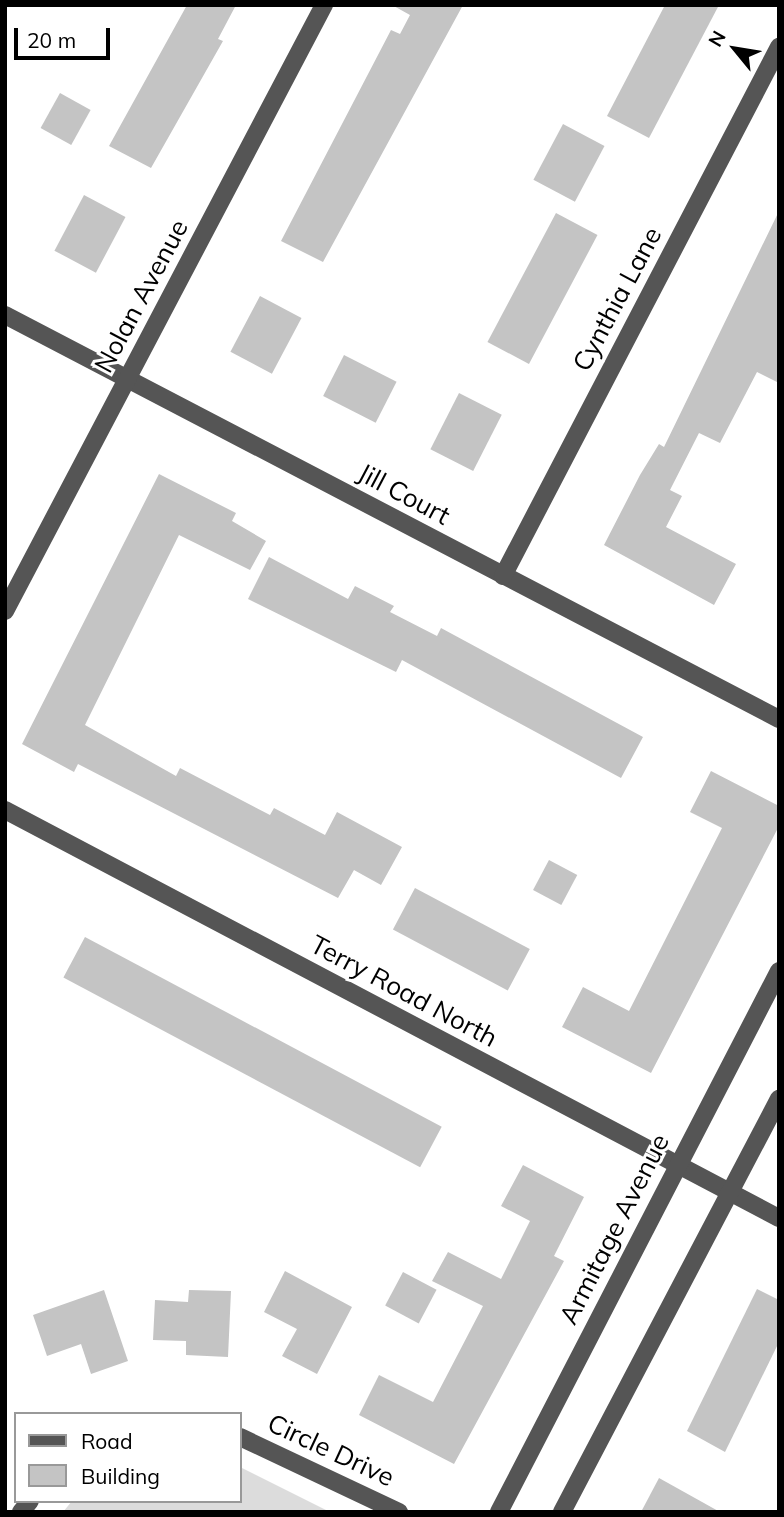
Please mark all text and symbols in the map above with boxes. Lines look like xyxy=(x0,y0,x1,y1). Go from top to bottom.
scale bar xyxy=(18,14,114,58)
north arrow xyxy=(700,14,770,84)
text: N xyxy=(703,26,731,51)
text: 20 m xyxy=(27,27,76,53)
street label: Nolan Avenue xyxy=(88,214,194,378)
street label: Cynthia Lane xyxy=(566,222,668,376)
street label: Jill Court xyxy=(353,457,455,531)
street label: Terry Road North xyxy=(305,929,503,1053)
street label: Armitage Avenue xyxy=(553,1129,675,1329)
street label: Circle Drive xyxy=(263,1407,399,1493)
legend xyxy=(14,1412,242,1503)
text: Road xyxy=(81,1428,132,1454)
text: Building xyxy=(81,1463,160,1489)

